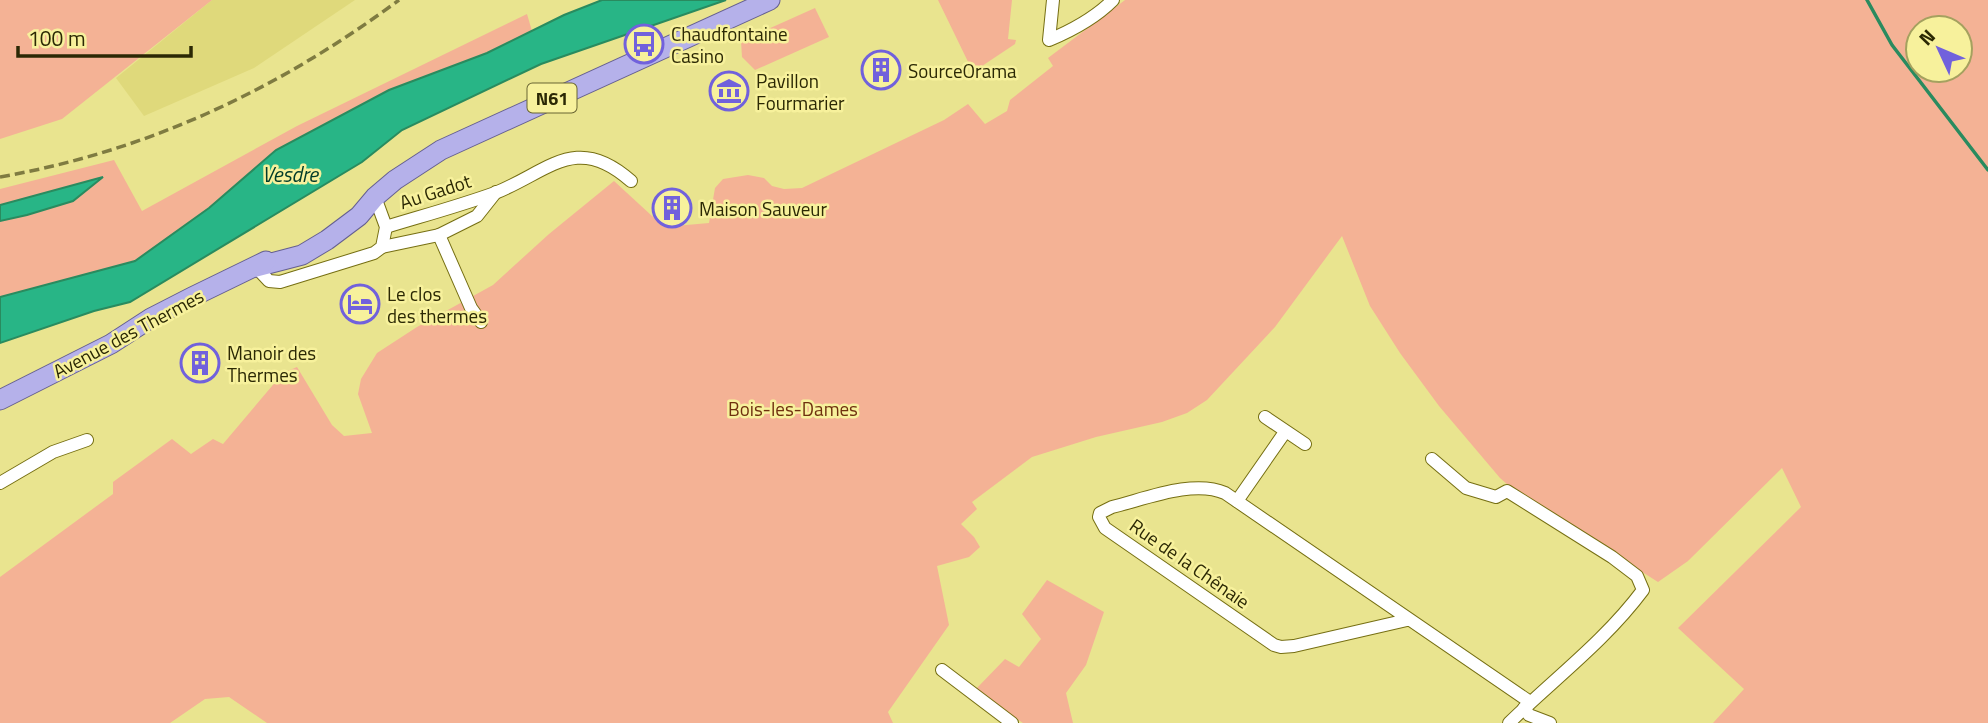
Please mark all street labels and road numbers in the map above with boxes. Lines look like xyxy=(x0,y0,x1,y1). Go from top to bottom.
road number: N61 xyxy=(528,84,576,113)
street label: Au Gadot xyxy=(396,166,475,216)
street label: Avenue des Thermes xyxy=(47,281,209,385)
street label: Rue de la Chênaie xyxy=(1124,511,1256,615)

